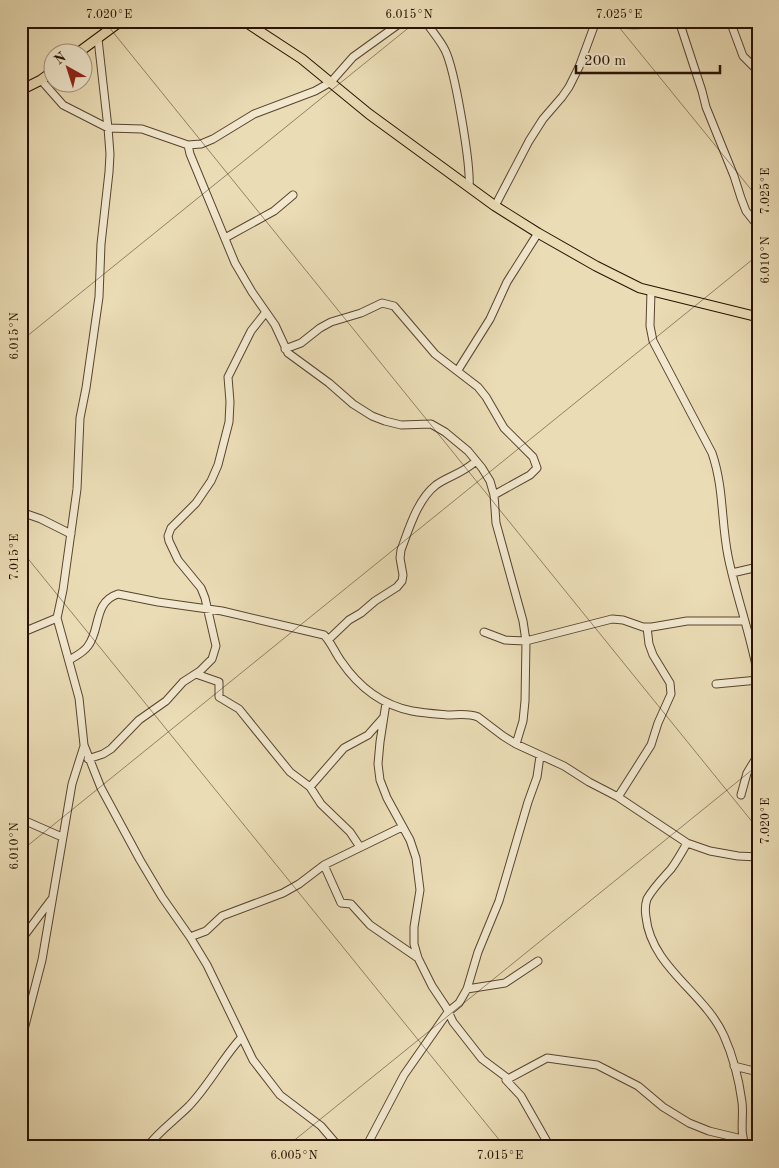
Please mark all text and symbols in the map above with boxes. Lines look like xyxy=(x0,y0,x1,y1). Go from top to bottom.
text: 6.015°N xyxy=(385,8,433,21)
text: 7.025°E xyxy=(596,8,642,21)
text: 7.020°E xyxy=(86,9,132,21)
north arrow xyxy=(42,42,92,92)
scale bar xyxy=(576,42,720,74)
text: N xyxy=(52,50,69,67)
text: 200 m xyxy=(584,54,626,69)
text: 7.025°E xyxy=(759,168,772,214)
text: 6.010°N xyxy=(760,236,772,284)
text: 6.015°N xyxy=(8,312,21,360)
text: 7.015°E xyxy=(8,534,21,580)
text: 7.020°E xyxy=(760,798,772,844)
text: 6.010°N xyxy=(9,822,21,870)
text: 6.005°N xyxy=(270,1149,318,1162)
text: 7.015°E xyxy=(477,1149,523,1162)

